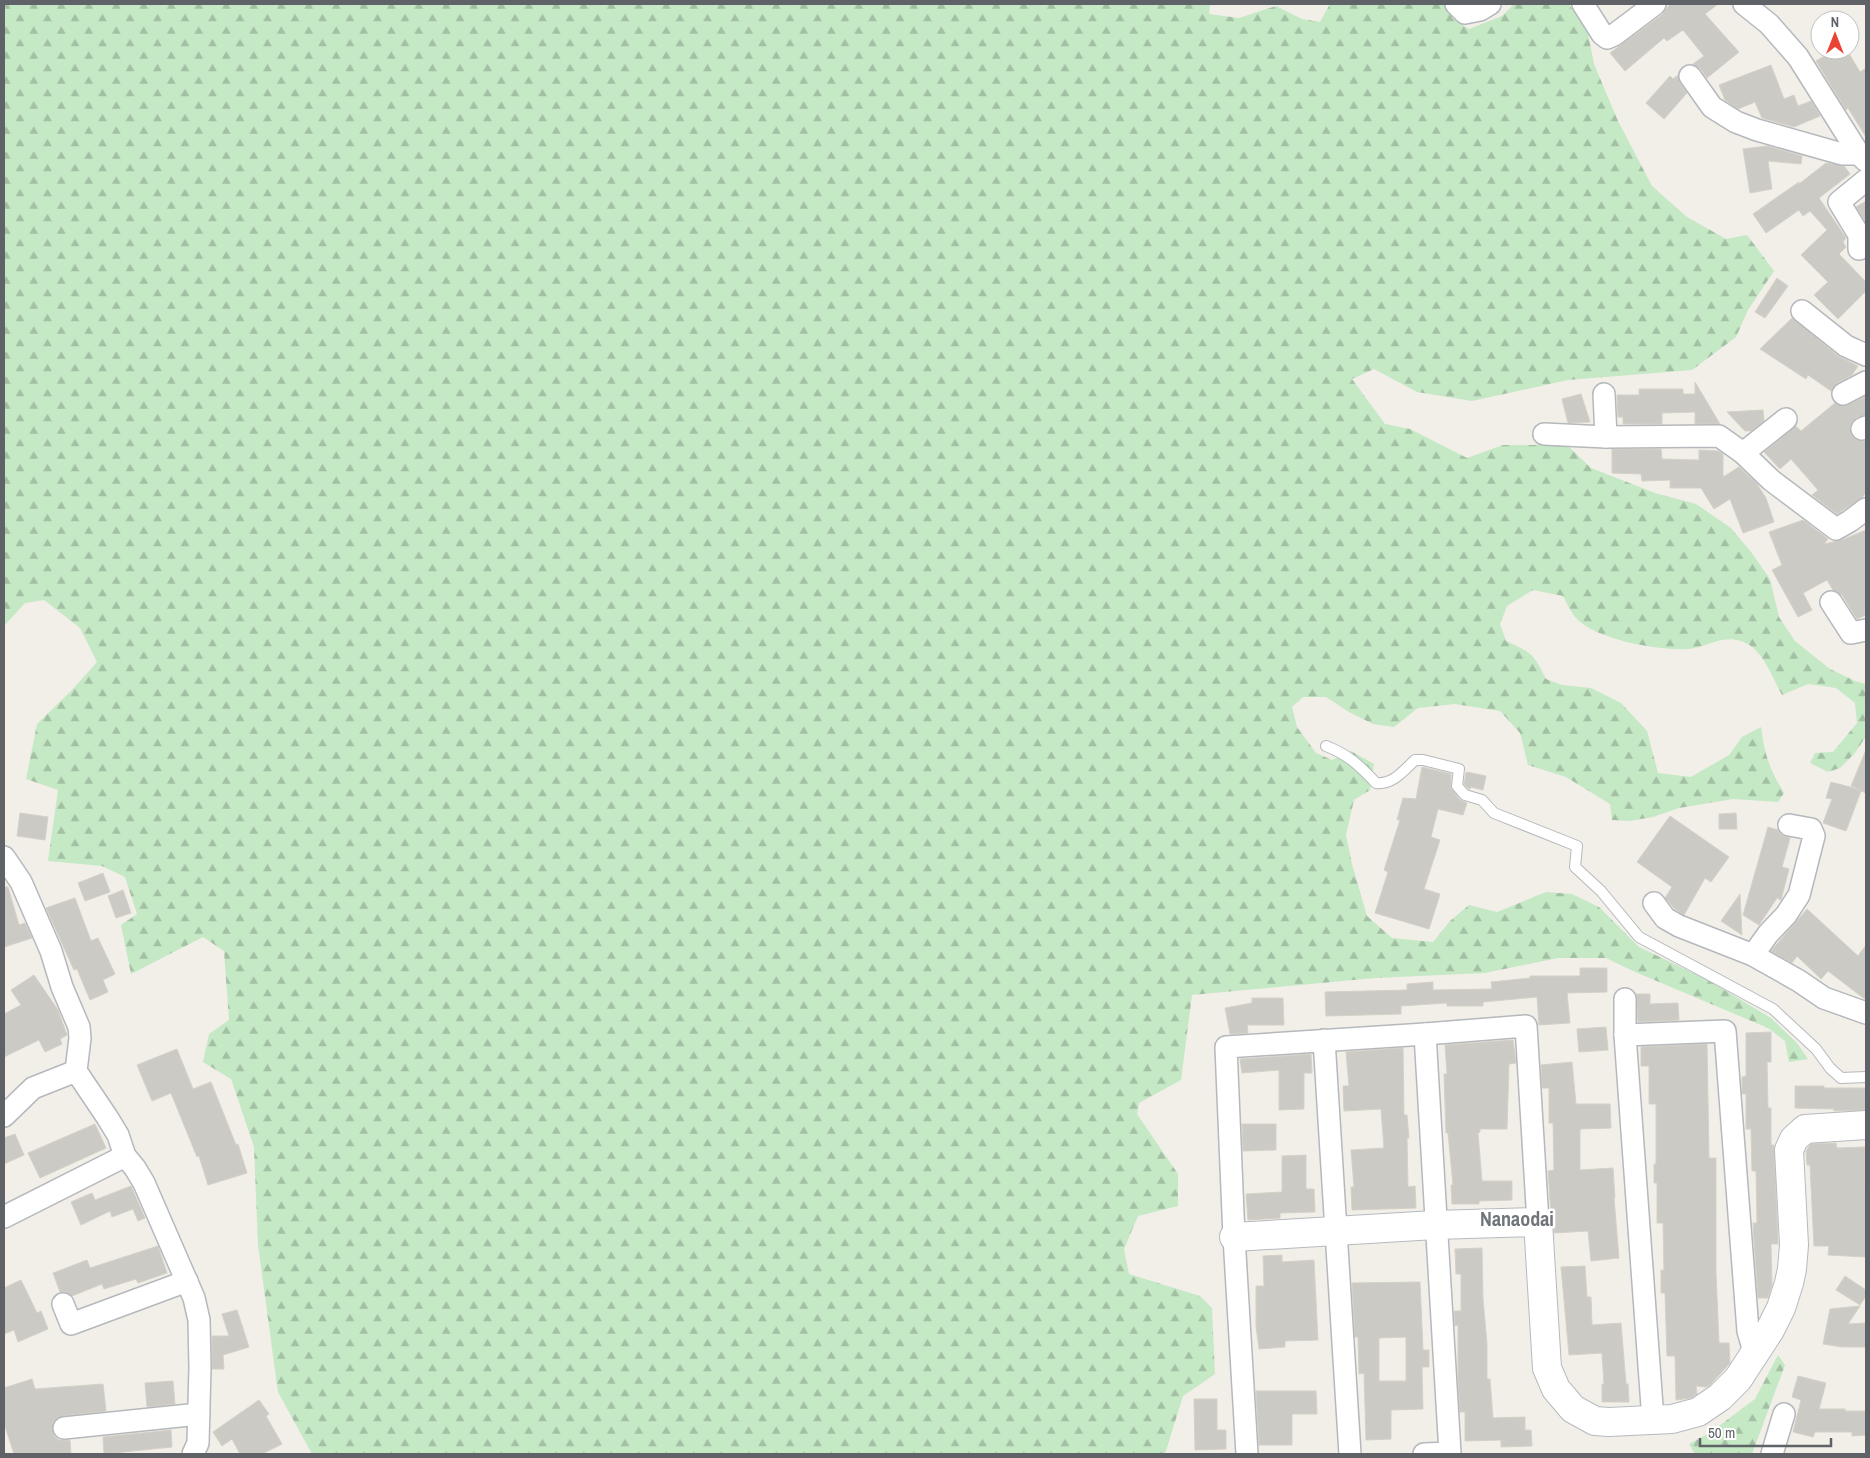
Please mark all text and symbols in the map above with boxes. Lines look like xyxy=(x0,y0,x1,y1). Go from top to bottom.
north arrow xyxy=(1810,10,1860,60)
text: N xyxy=(1831,13,1839,31)
district label: Nanaodai xyxy=(1480,1205,1554,1232)
scale bar xyxy=(1700,1416,1831,1448)
text: 50 m xyxy=(1708,1422,1735,1443)

